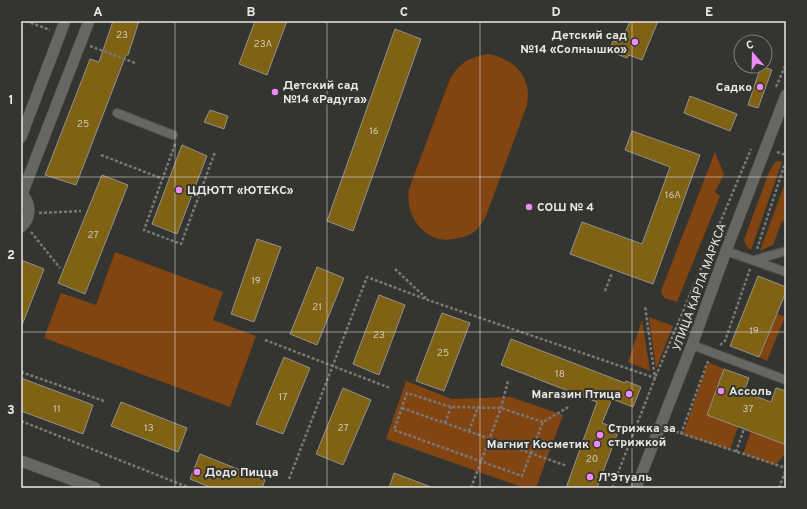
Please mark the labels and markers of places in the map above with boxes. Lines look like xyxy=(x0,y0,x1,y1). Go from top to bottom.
place label: Детский сад №14 «Солнышко» xyxy=(520,28,627,58)
marker: Детский сад №14 «Солнышко» xyxy=(630,37,640,47)
place label: Детский сад №14 «Радуга» xyxy=(283,78,367,108)
place label: Садко xyxy=(716,80,752,96)
marker: Садко xyxy=(755,82,765,92)
marker: Детский сад №14 «Радуга» xyxy=(270,87,280,97)
place label: ЦДЮТТ «ЮТЕКС» xyxy=(187,183,294,199)
marker: ЦДЮТТ «ЮТЕКС» xyxy=(174,185,184,195)
place label: СОШ № 4 xyxy=(537,200,594,216)
marker: СОШ № 4 xyxy=(524,202,534,212)
place label: Ассоль xyxy=(729,384,772,400)
marker: Ассоль xyxy=(716,386,726,396)
place label: Магазин Птица xyxy=(532,387,621,403)
marker: Магазин Птица xyxy=(624,389,634,399)
place label: Стрижка за стрижкой xyxy=(608,421,676,451)
marker: Стрижка за стрижкой xyxy=(595,430,605,440)
place label: Магнит Косметик xyxy=(487,437,589,453)
marker: Магнит Косметик xyxy=(592,439,602,449)
place label: Додо Пицца xyxy=(205,465,278,481)
marker: Додо Пицца xyxy=(192,467,202,477)
place label: Л'Этуаль xyxy=(598,470,652,486)
marker: Л'Этуаль xyxy=(585,472,595,482)

